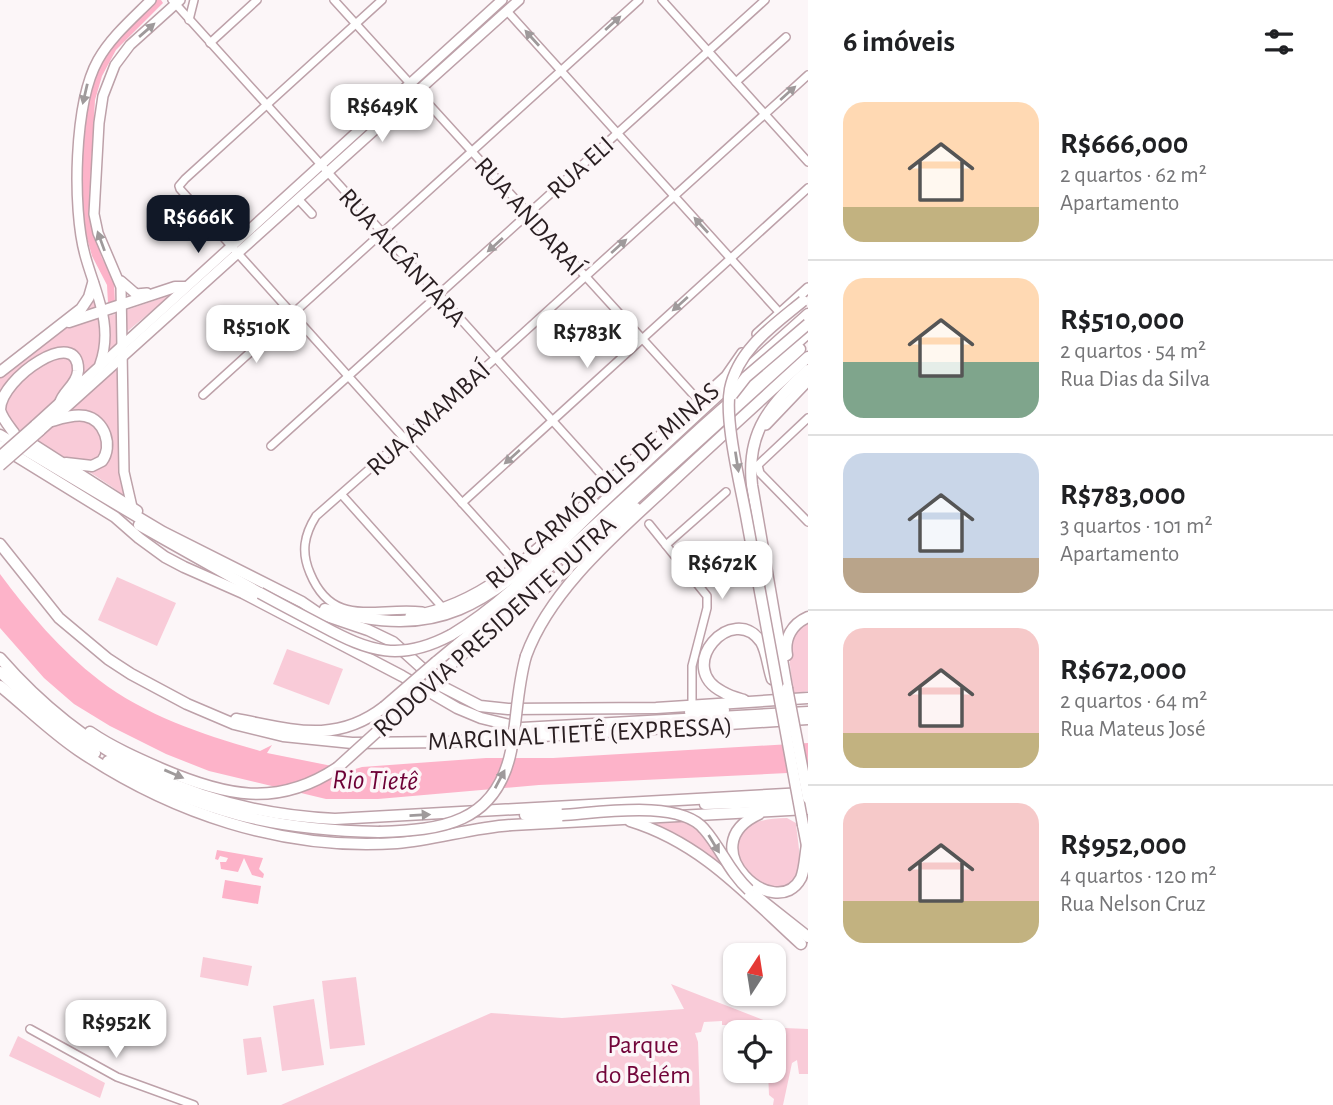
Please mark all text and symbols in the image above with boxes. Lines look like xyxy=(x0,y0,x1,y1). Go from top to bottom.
one-way arrow xyxy=(604,16,621,32)
one-way arrow xyxy=(138,22,156,38)
icon: filters xyxy=(1260,23,1298,61)
text: 6 imóveis xyxy=(843,27,955,57)
one-way arrow xyxy=(524,30,540,47)
one-way arrow xyxy=(80,84,91,106)
pin: R$649K xyxy=(325,85,439,144)
one-way arrow xyxy=(779,86,796,102)
text: R$649K xyxy=(346,95,418,118)
text: R$666,000 xyxy=(1060,129,1188,159)
icon: home xyxy=(899,130,983,214)
street label: RUA ELI xyxy=(542,132,619,204)
street label: RUA ANDARAÍ xyxy=(470,151,591,281)
text: 2 quartos · 62 m² xyxy=(1060,164,1207,187)
street label: RUA ALCÂNTARA xyxy=(334,183,471,332)
text: Apartamento xyxy=(1060,192,1179,215)
pin: R$666K xyxy=(141,196,255,255)
text: R$666K xyxy=(163,206,233,229)
one-way arrow xyxy=(693,216,709,234)
one-way arrow xyxy=(95,231,106,252)
one-way arrow xyxy=(486,236,503,252)
one-way arrow xyxy=(610,238,628,254)
one-way arrow xyxy=(671,296,689,312)
text: R$510,000 xyxy=(1060,305,1184,335)
pin: R$510K xyxy=(199,306,313,365)
icon: home xyxy=(899,306,983,390)
pin: R$783K xyxy=(530,310,644,370)
text: R$510K xyxy=(222,316,290,339)
text: R$783K xyxy=(553,321,621,344)
text: 2 quartos · 54 m² xyxy=(1060,340,1206,363)
street label: RUA AMAMBAÍ xyxy=(361,355,495,481)
text: Rua Dias da Silva xyxy=(1060,368,1210,391)
street label: RUA CARMÓPOLIS DE MINAS xyxy=(480,376,724,594)
one-way arrow xyxy=(503,449,521,465)
one-way arrow xyxy=(732,451,743,473)
text: R$783,000 xyxy=(1060,480,1186,510)
icon: home xyxy=(899,481,983,565)
street label: RODOVIA PRESIDENTE DUTRA xyxy=(369,511,621,742)
text: 3 quartos · 101 m² xyxy=(1060,515,1212,538)
pin: R$672K xyxy=(665,542,779,601)
text: Apartamento xyxy=(1060,543,1179,566)
text: R$672K xyxy=(687,552,757,575)
text: R$672,000 xyxy=(1060,655,1187,685)
icon: home xyxy=(899,656,983,740)
text: 2 quartos · 64 m² xyxy=(1060,690,1207,713)
street label: MARGINAL TIETÊ (EXPRESSA) xyxy=(427,712,733,755)
text: Rua Mateus José xyxy=(1060,718,1206,741)
water label: Rio Tietê xyxy=(332,766,419,796)
one-way arrow xyxy=(163,768,184,779)
one-way arrow xyxy=(494,769,506,788)
one-way arrow xyxy=(409,809,431,820)
text: R$952,000 xyxy=(1060,830,1187,860)
icon: home xyxy=(899,831,983,915)
one-way arrow xyxy=(708,835,720,854)
text: 4 quartos · 120 m² xyxy=(1060,865,1217,888)
text: Rua Nelson Cruz xyxy=(1060,893,1205,916)
north arrow xyxy=(723,943,786,1006)
map controls xyxy=(723,943,786,1083)
pin: R$952K xyxy=(59,1000,173,1060)
text: R$952K xyxy=(81,1011,151,1034)
button: locate xyxy=(723,1020,786,1083)
park label: Parque do Belém xyxy=(595,1032,691,1088)

